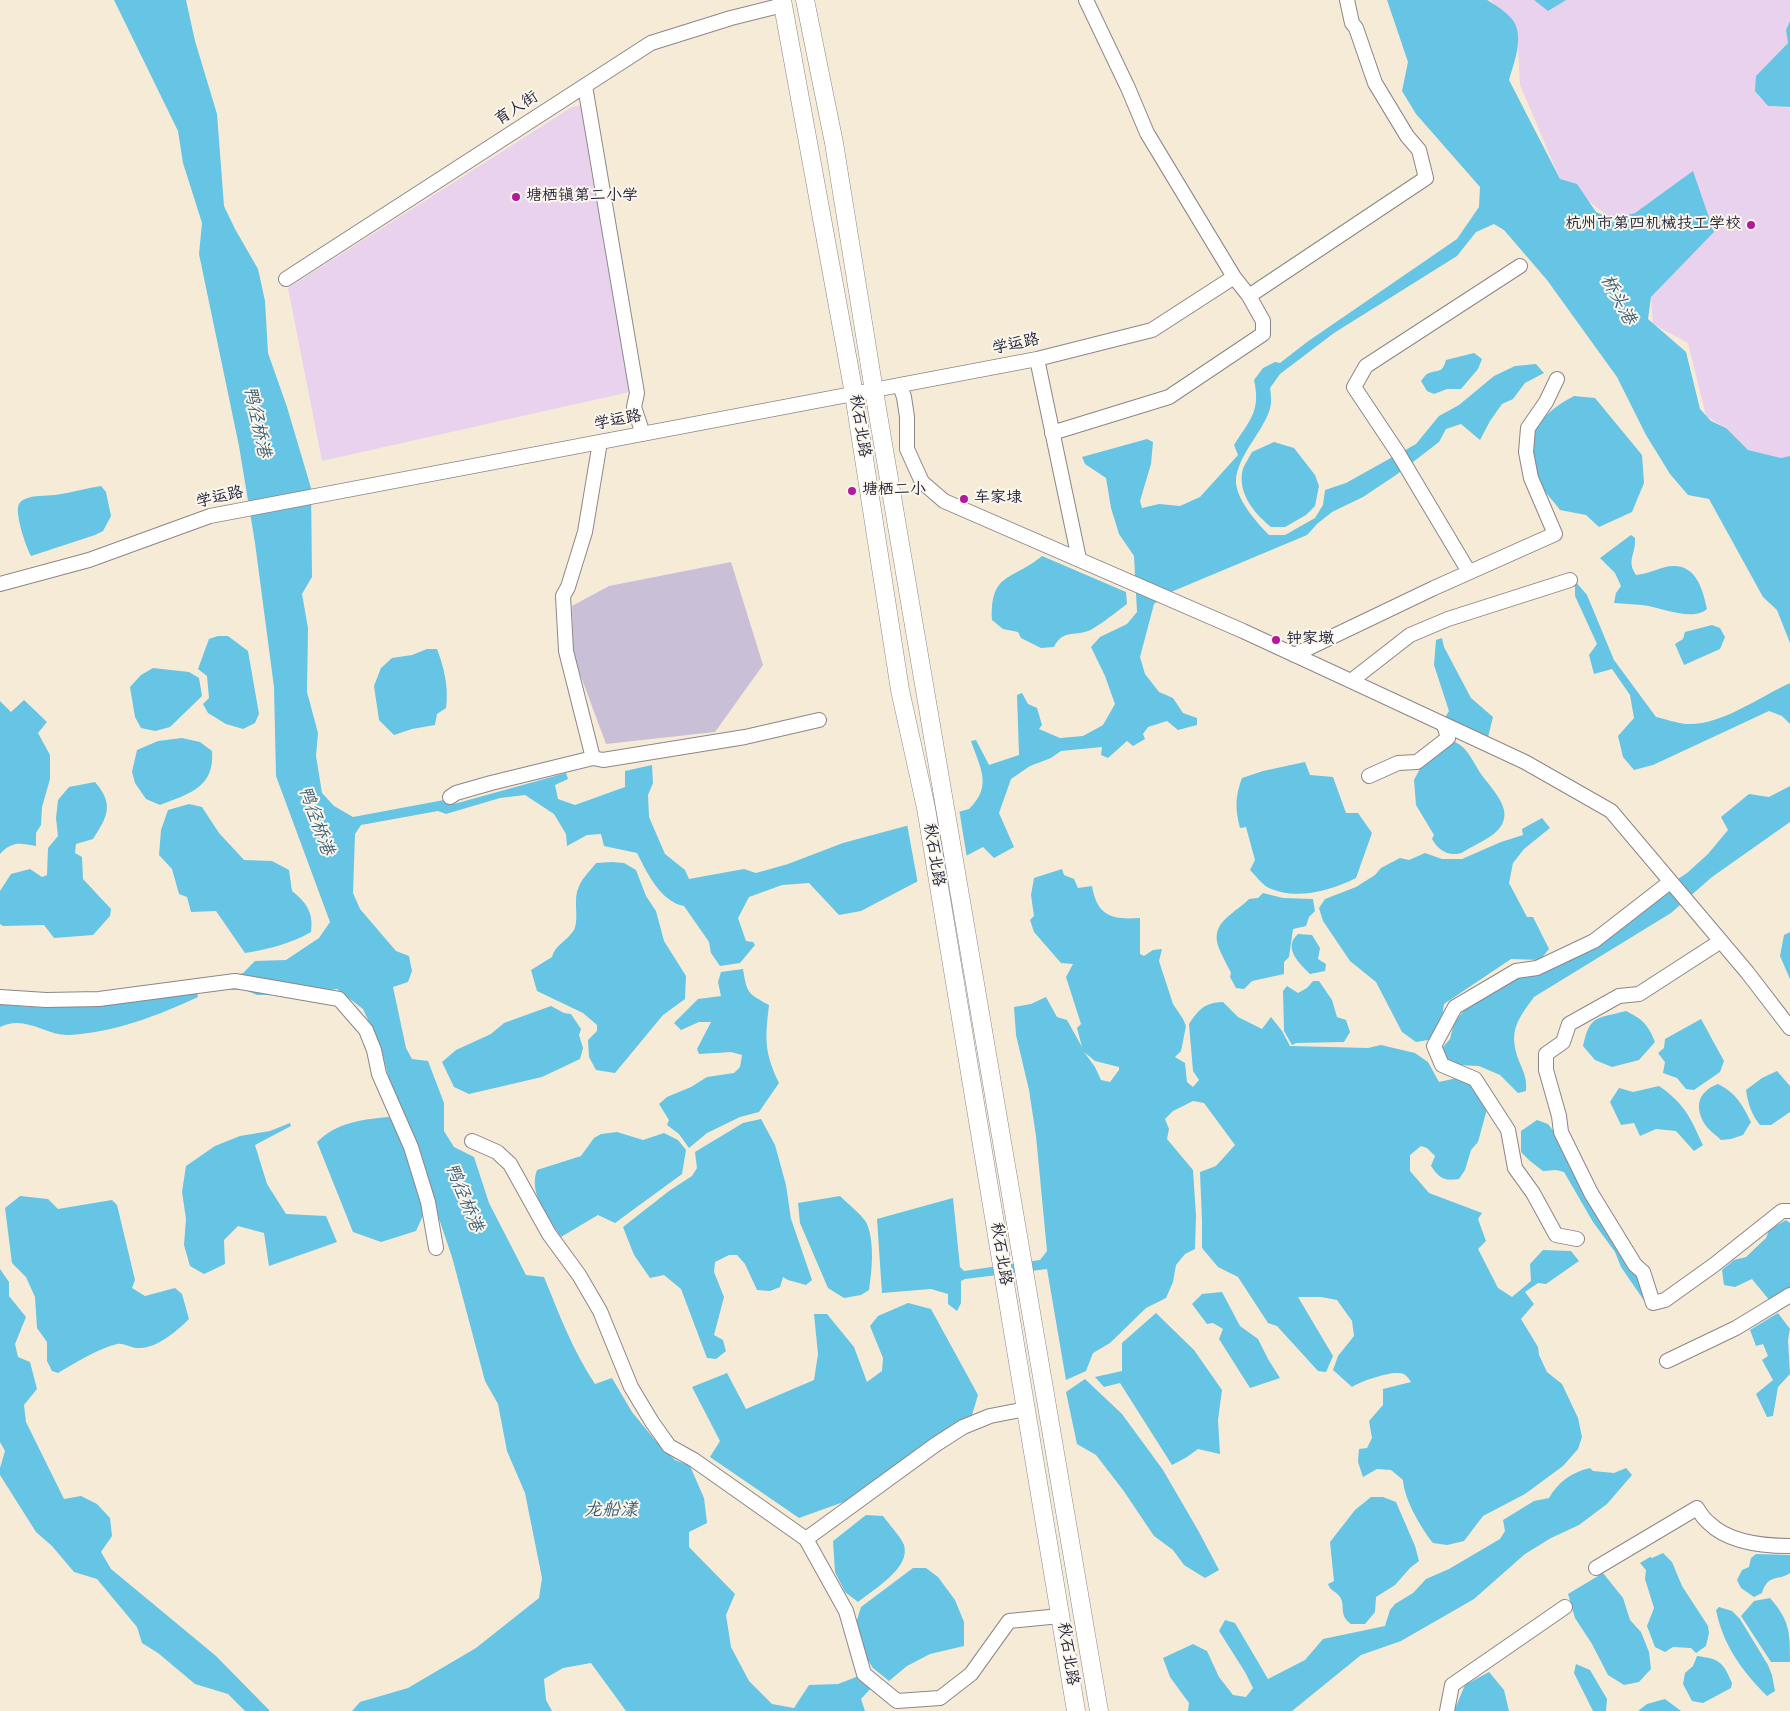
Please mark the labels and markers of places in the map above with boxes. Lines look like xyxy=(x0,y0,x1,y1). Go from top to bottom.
place label: 塘栖镇第二小学 xyxy=(526,187,638,207)
marker: 塘栖镇第二小学 xyxy=(510,191,522,203)
place label: 杭州市第四机械技工学校 xyxy=(1565,215,1741,235)
marker: 杭州市第四机械技工学校 xyxy=(1745,219,1757,231)
place label: 塘栖二小 xyxy=(862,481,926,501)
marker: 塘栖二小 xyxy=(846,485,858,497)
place label: 车家埭 xyxy=(974,489,1022,509)
marker: 车家埭 xyxy=(958,493,970,505)
place label: 钟家墩 xyxy=(1286,630,1334,650)
marker: 钟家墩 xyxy=(1270,634,1282,646)

